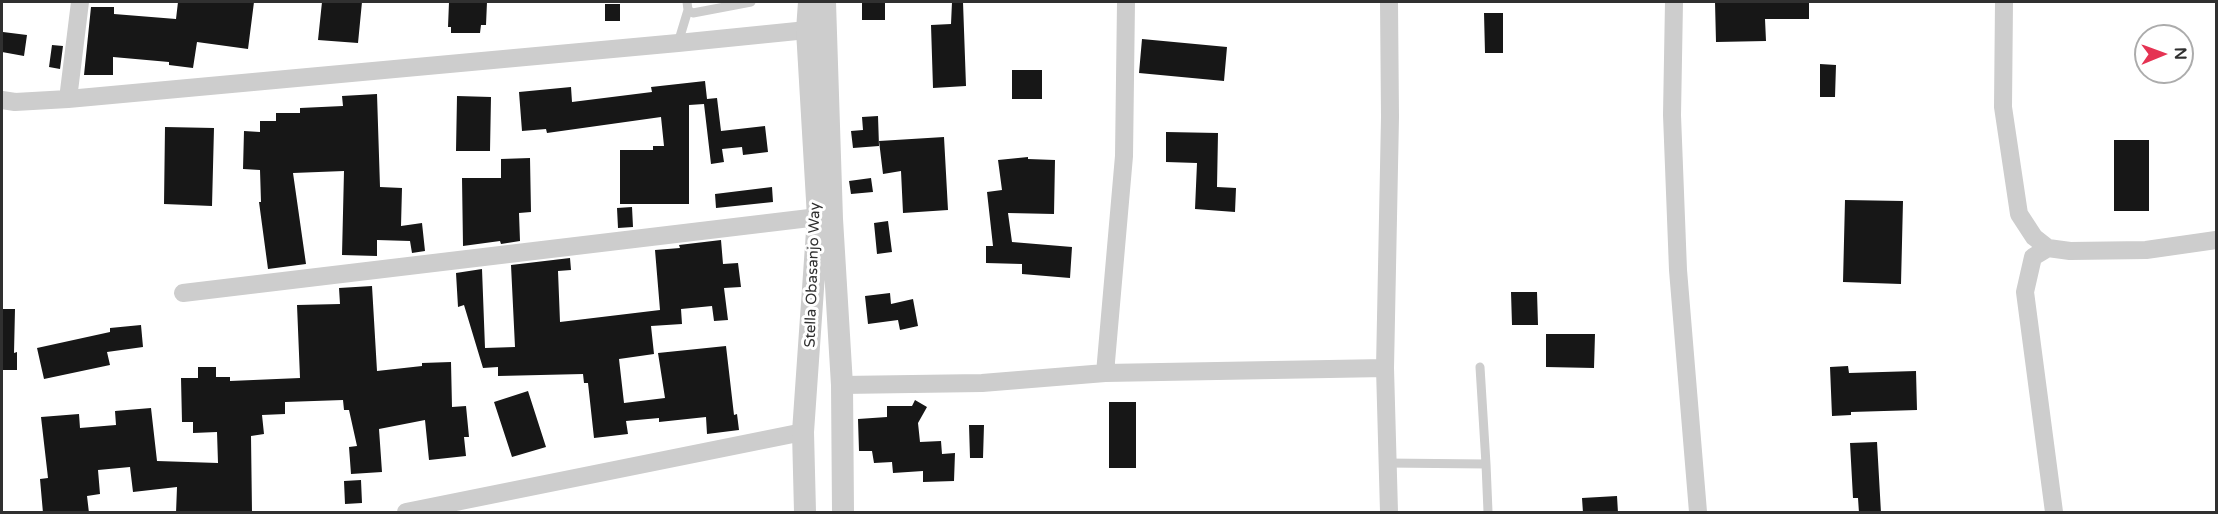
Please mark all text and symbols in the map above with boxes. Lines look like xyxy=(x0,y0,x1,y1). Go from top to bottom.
north arrow xyxy=(2134,24,2194,84)
text: N xyxy=(2170,47,2190,60)
street label: Stella Obasanjo Way xyxy=(801,202,825,348)

